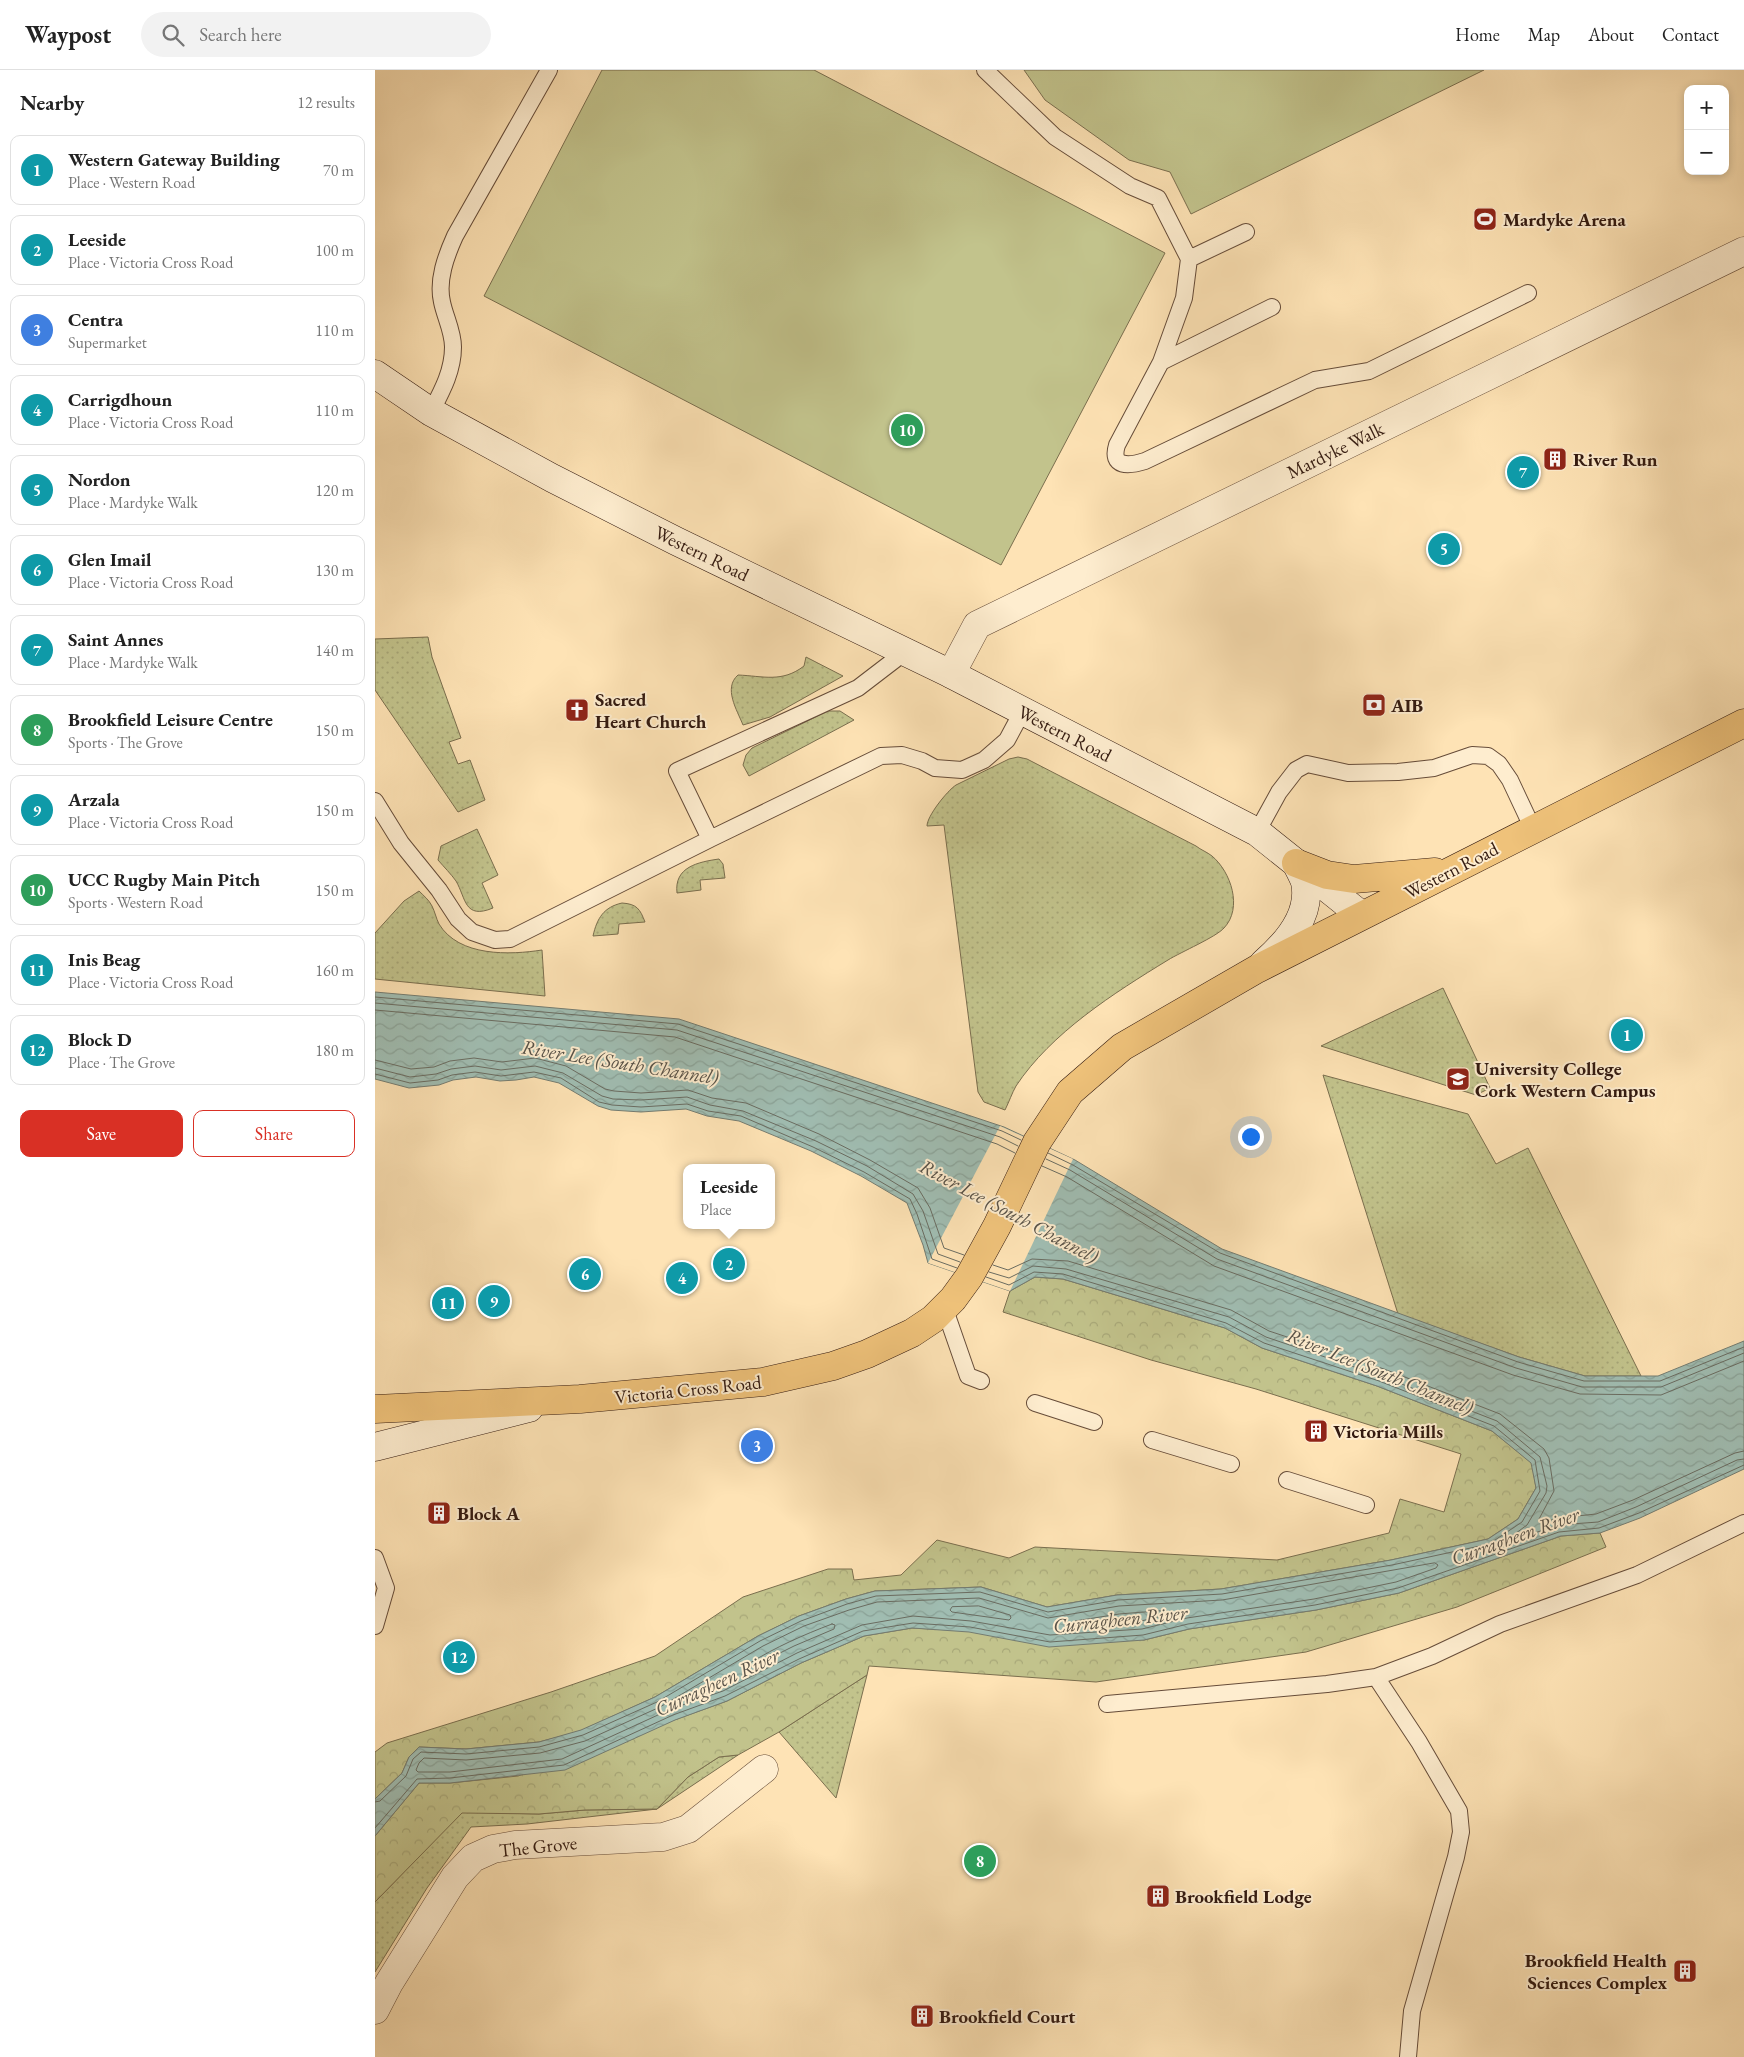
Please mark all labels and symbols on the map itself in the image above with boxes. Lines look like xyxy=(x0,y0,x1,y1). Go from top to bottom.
sports icon: Mardyke Arena xyxy=(1472,206,1498,232)
place label: Mardyke Arena xyxy=(1503,207,1626,232)
pin: 10 xyxy=(891,411,923,449)
street label: Mardyke Walk xyxy=(1282,416,1389,485)
building icon: River Run xyxy=(1542,446,1568,472)
place label: River Run xyxy=(1573,447,1658,472)
pin: 7 xyxy=(1507,453,1539,491)
street label: Western Road xyxy=(650,520,754,587)
pin: 5 xyxy=(1428,530,1460,568)
place label: Sacred Heart Church xyxy=(595,687,707,734)
bank icon: AIB xyxy=(1361,692,1387,718)
place label: AIB xyxy=(1390,693,1423,718)
church icon: Sacred Heart Church xyxy=(564,697,590,723)
street label: Western Road xyxy=(1013,699,1116,768)
street label: Western Road xyxy=(1400,836,1503,905)
pin: 1 xyxy=(1611,1016,1643,1054)
water label: River Lee (South Channel) xyxy=(520,1034,721,1091)
place label: University College Cork Western Campus xyxy=(1475,1056,1656,1103)
school or university icon: University College Cork Western Campus xyxy=(1445,1066,1471,1092)
your location xyxy=(1238,1124,1264,1150)
water label: River Lee (South Channel) xyxy=(915,1153,1104,1270)
pin: 2 xyxy=(713,1245,745,1283)
pin: 6 xyxy=(569,1255,601,1293)
pin: 4 xyxy=(666,1259,698,1297)
pin: 9 xyxy=(478,1282,510,1320)
pin: 11 xyxy=(432,1284,464,1322)
water label: River Lee (South Channel) xyxy=(1283,1322,1478,1421)
street label: Victoria Cross Road xyxy=(613,1369,763,1410)
building icon: Victoria Mills xyxy=(1303,1418,1329,1444)
place label: Victoria Mills xyxy=(1333,1419,1443,1444)
pin: 3 xyxy=(741,1427,773,1465)
building icon: Block A xyxy=(426,1500,452,1526)
water label: Curragheen River xyxy=(1447,1500,1584,1571)
place label: Block A xyxy=(457,1501,520,1526)
water label: Curragheen River xyxy=(1052,1599,1190,1639)
pin: 12 xyxy=(443,1638,475,1676)
water label: Curragheen River xyxy=(650,1641,785,1722)
street label: The Grove xyxy=(498,1830,578,1863)
pin: 8 xyxy=(964,1842,996,1880)
building icon: Brookfield Lodge xyxy=(1145,1883,1171,1909)
place label: Brookfield Lodge xyxy=(1175,1884,1312,1909)
place label: Brookfield Health Sciences Complex xyxy=(1525,1948,1667,1995)
building icon: Brookfield Health Sciences Complex xyxy=(1672,1958,1698,1984)
building icon: Brookfield Court xyxy=(909,2003,935,2029)
place label: Brookfield Court xyxy=(939,2004,1075,2029)

